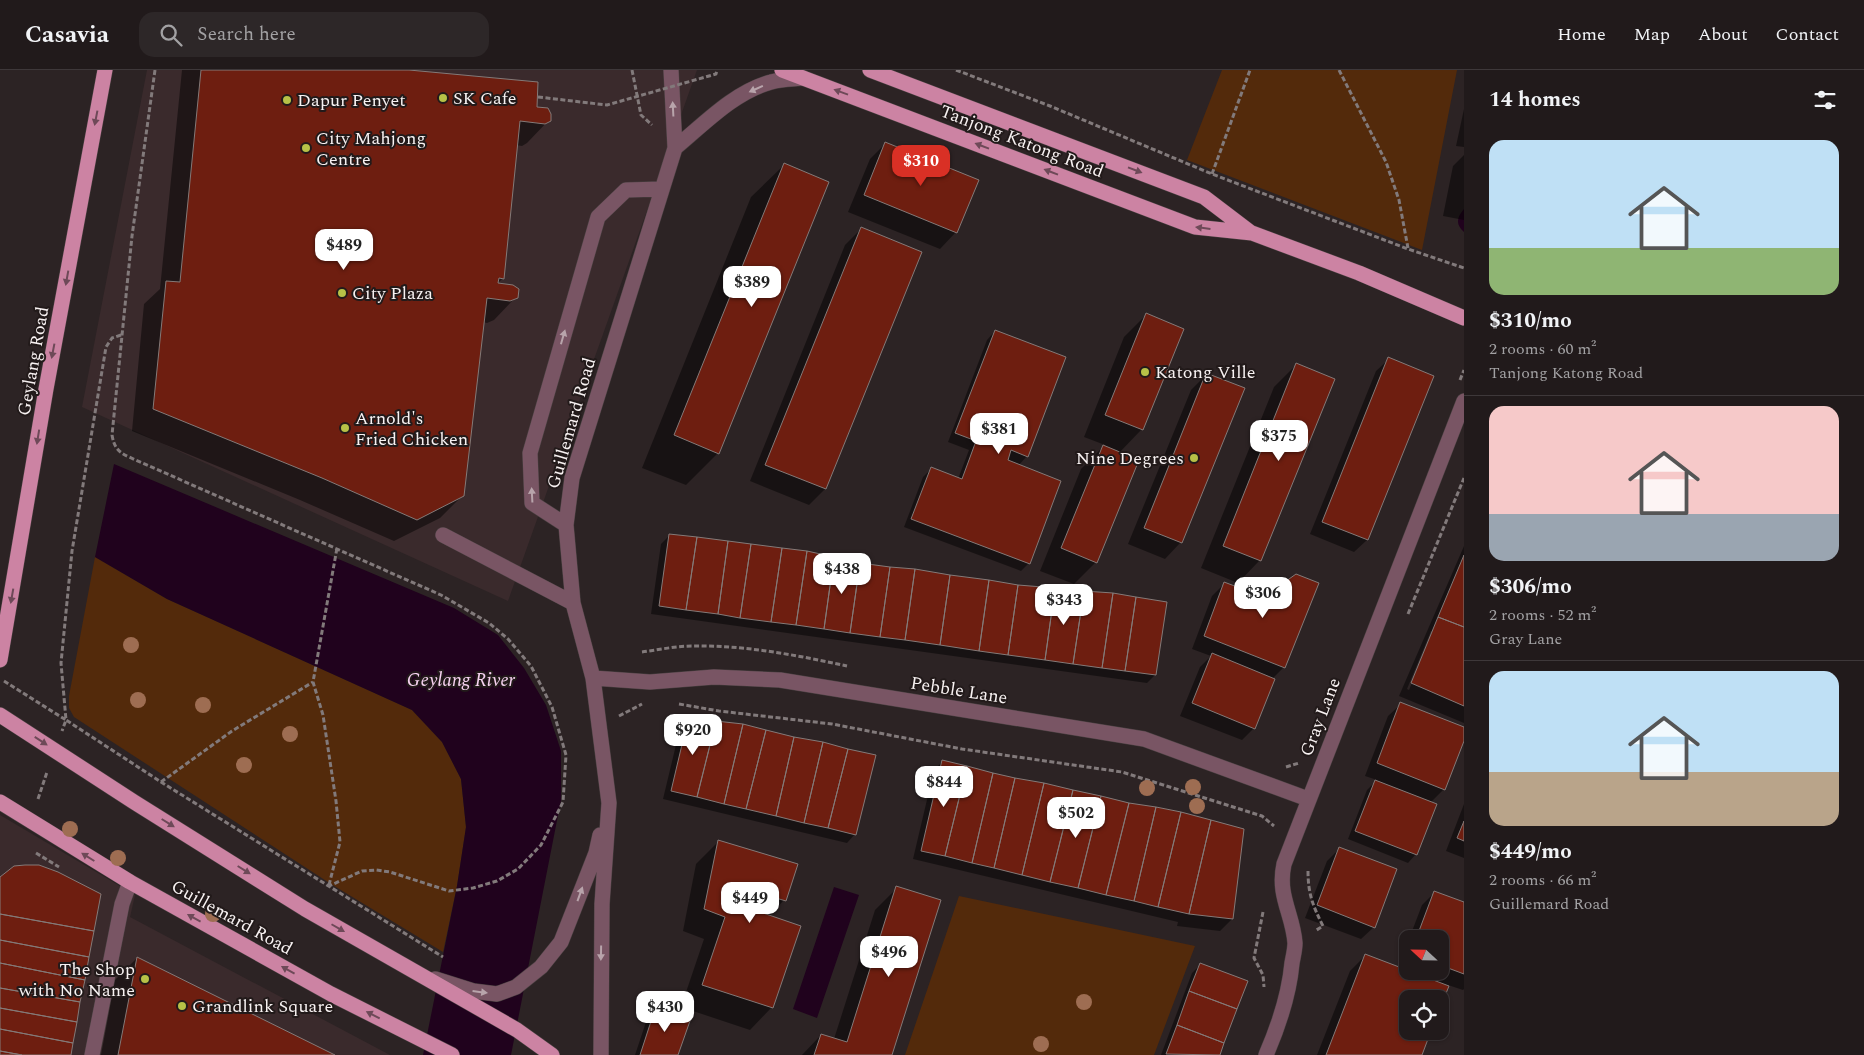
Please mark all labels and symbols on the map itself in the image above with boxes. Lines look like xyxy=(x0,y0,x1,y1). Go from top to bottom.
one-way arrow xyxy=(748,84,763,93)
place label: SK Cafe xyxy=(453,85,517,112)
place label: Dapur Penyet xyxy=(297,87,406,114)
one-way arrow xyxy=(833,88,848,96)
marker: SK Cafe xyxy=(437,92,449,104)
marker: Dapur Penyet xyxy=(281,94,293,106)
street label: Tanjong Katong Road xyxy=(936,98,1108,185)
one-way arrow xyxy=(669,101,677,117)
one-way arrow xyxy=(91,110,99,126)
place label: City Mahjong Centre xyxy=(316,125,426,173)
marker: City Mahjong Centre xyxy=(300,142,312,154)
one-way arrow xyxy=(974,142,989,150)
pin: $310 xyxy=(891,144,951,187)
one-way arrow xyxy=(1128,166,1143,174)
one-way arrow xyxy=(1043,168,1058,176)
one-way arrow xyxy=(1195,224,1211,232)
pin: $489 xyxy=(314,228,374,271)
pin: $389 xyxy=(722,266,782,308)
one-way arrow xyxy=(62,270,70,286)
place label: City Plaza xyxy=(352,280,433,307)
marker: City Plaza xyxy=(336,287,348,299)
street label: Geylang Road xyxy=(11,304,56,418)
one-way arrow xyxy=(560,329,568,344)
one-way arrow xyxy=(49,343,57,359)
street label: Guillemard Road xyxy=(540,354,603,492)
place label: Katong Ville xyxy=(1155,359,1255,386)
marker: Katong Ville xyxy=(1139,366,1151,378)
place label: Arnold's Fried Chicken xyxy=(355,405,468,453)
pin: $381 xyxy=(969,412,1029,455)
pin: $375 xyxy=(1249,420,1309,462)
marker: Arnold's Fried Chicken xyxy=(339,422,351,434)
one-way arrow xyxy=(34,430,42,446)
place label: Nine Degrees xyxy=(1076,445,1184,472)
marker: Nine Degrees xyxy=(1188,452,1200,464)
one-way arrow xyxy=(528,486,536,502)
pin: $438 xyxy=(812,552,872,595)
pin: $306 xyxy=(1233,576,1293,619)
pin: $343 xyxy=(1034,584,1094,626)
one-way arrow xyxy=(7,589,15,605)
water label: Geylang River xyxy=(407,666,516,695)
street label: Pebble Lane xyxy=(909,670,1009,711)
street label: Gray Lane xyxy=(1293,674,1348,760)
pin: $920 xyxy=(663,714,723,756)
one-way arrow xyxy=(34,737,48,746)
pin: $844 xyxy=(914,766,974,808)
pin: $502 xyxy=(1046,796,1106,839)
one-way arrow xyxy=(162,819,175,828)
one-way arrow xyxy=(82,852,95,861)
one-way arrow xyxy=(237,866,250,875)
street label: Guillemard Road xyxy=(166,873,297,962)
pin: $449 xyxy=(720,882,780,924)
one-way arrow xyxy=(577,886,585,901)
one-way arrow xyxy=(187,913,200,922)
one-way arrow xyxy=(332,924,345,933)
north arrow xyxy=(1399,930,1449,980)
pin: $496 xyxy=(859,936,919,978)
one-way arrow xyxy=(597,945,605,961)
place label: The Shop with No Name xyxy=(18,956,135,1004)
one-way arrow xyxy=(281,966,295,974)
marker: The Shop with No Name xyxy=(139,973,151,985)
one-way arrow xyxy=(473,988,489,996)
pin: $430 xyxy=(635,990,695,1033)
place label: Grandlink Square xyxy=(192,993,333,1020)
marker: Grandlink Square xyxy=(176,1000,188,1012)
one-way arrow xyxy=(365,1011,380,1019)

